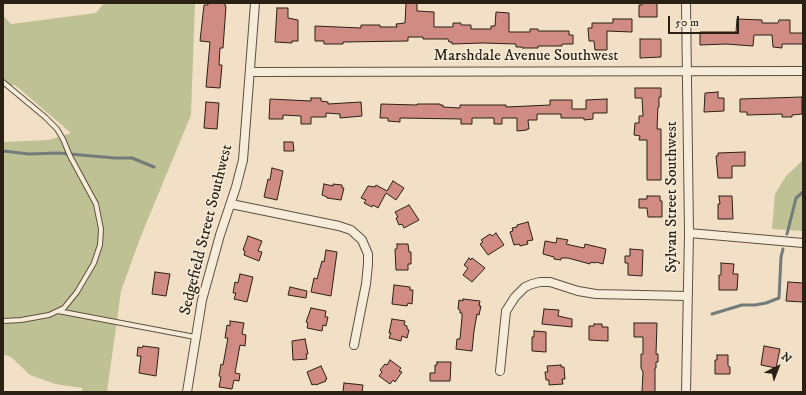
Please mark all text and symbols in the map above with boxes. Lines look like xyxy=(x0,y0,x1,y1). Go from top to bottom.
scale bar xyxy=(670,8,741,34)
text: 50 m xyxy=(675,15,699,30)
street label: Marshdale Avenue Southwest xyxy=(434,47,618,67)
street label: Sylvan Street Southwest xyxy=(663,121,683,273)
street label: Sedgefield Street Southwest xyxy=(176,143,238,317)
north arrow xyxy=(758,347,798,387)
text: N xyxy=(778,350,794,366)

